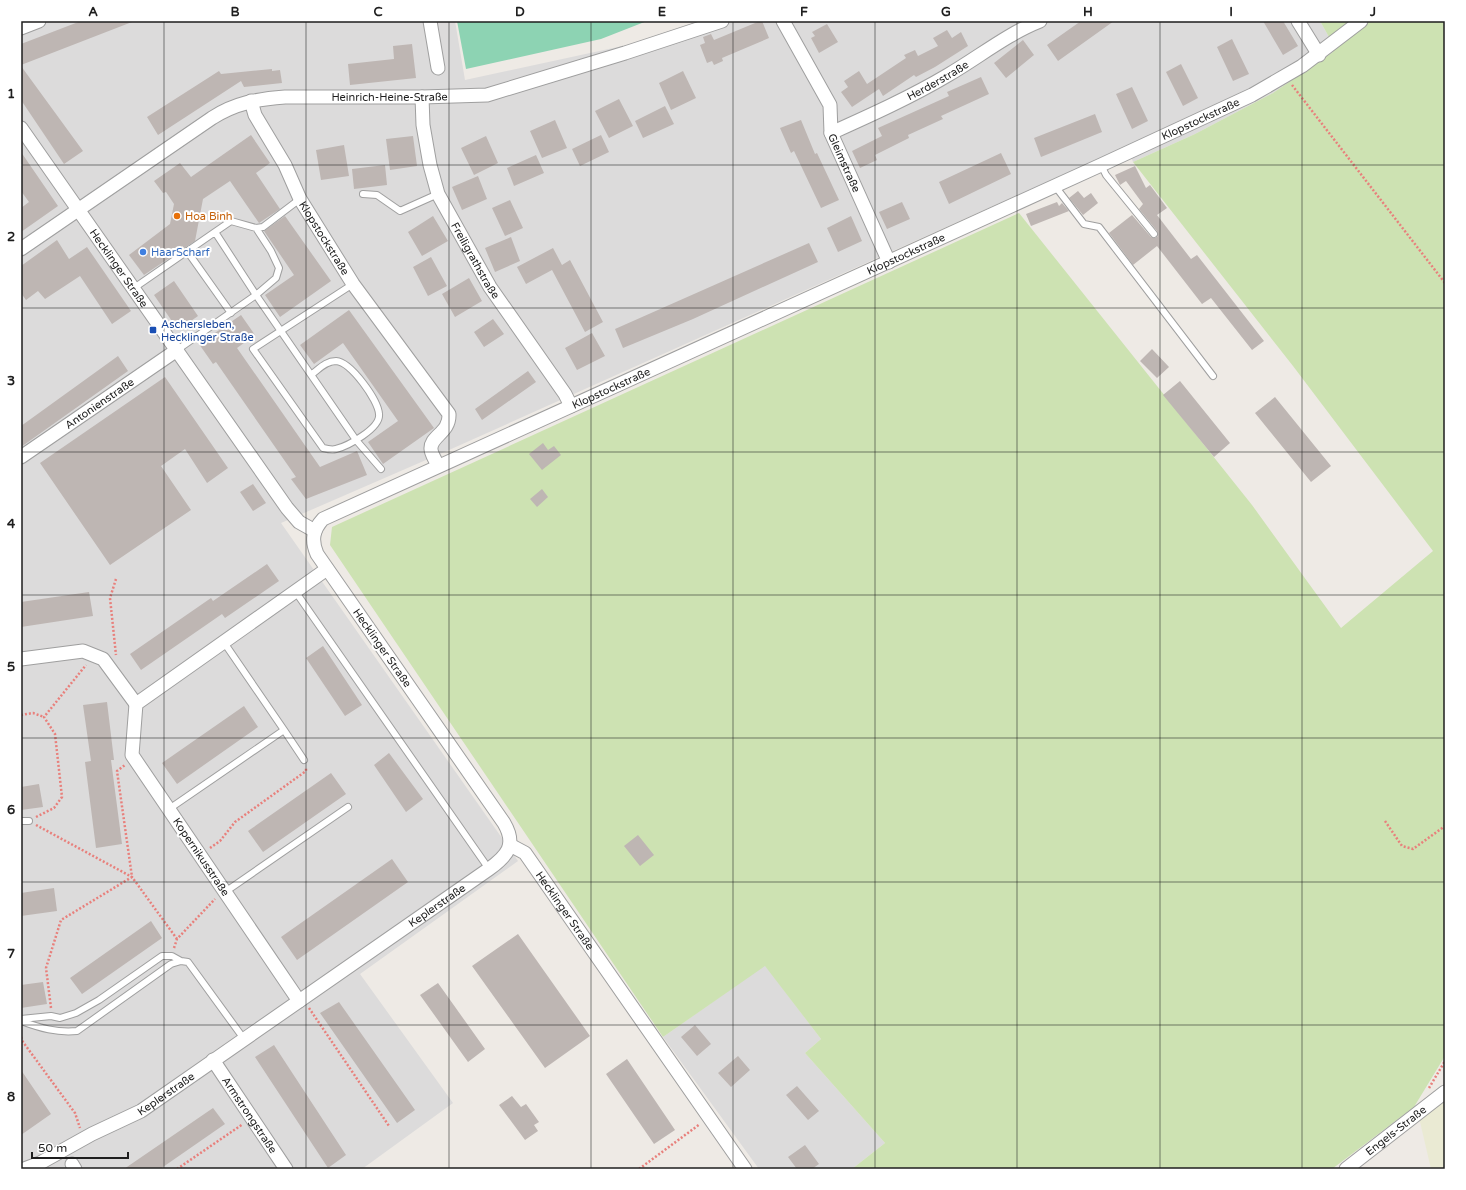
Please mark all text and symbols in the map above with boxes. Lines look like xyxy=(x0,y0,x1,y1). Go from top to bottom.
text: A xyxy=(88,4,98,20)
text: B xyxy=(230,4,240,20)
text: C xyxy=(373,4,383,20)
text: D xyxy=(515,4,525,20)
text: E xyxy=(658,4,666,20)
text: F xyxy=(800,4,808,20)
text: G xyxy=(941,4,951,20)
text: H xyxy=(1083,4,1093,20)
text: I xyxy=(1229,4,1233,20)
text: J xyxy=(1369,4,1376,20)
street label: Herderstraße xyxy=(905,58,971,103)
text: 1 xyxy=(7,86,15,102)
street label: Heinrich-Heine-Straße xyxy=(331,90,448,104)
street label: Klopstockstraße xyxy=(1159,95,1242,143)
street label: Gleimstraße xyxy=(826,131,863,194)
street label: Klopstockstraße xyxy=(296,199,352,277)
place label: Hoa Binh xyxy=(185,210,233,223)
marker: Hoa Binh xyxy=(172,211,182,221)
street label: Freiligrathstraße xyxy=(449,220,503,301)
street label: Hecklinger Straße xyxy=(87,226,151,310)
text: 2 xyxy=(7,229,15,245)
street label: Klopstockstraße xyxy=(865,230,947,277)
place label: HaarScharf xyxy=(151,246,211,259)
marker: HaarScharf xyxy=(138,247,148,257)
place label: Aschersleben, Hecklinger Straße xyxy=(161,318,254,344)
marker: Aschersleben, Hecklinger Straße xyxy=(148,325,158,335)
street label: Klopstockstraße xyxy=(570,365,652,411)
text: 3 xyxy=(7,373,15,389)
street label: Antonienstraße xyxy=(62,375,136,431)
text: 4 xyxy=(7,516,16,532)
street label: Hecklinger Straße xyxy=(350,606,414,690)
text: 5 xyxy=(7,659,15,675)
text: 6 xyxy=(7,802,15,818)
street label: Kopernikusstraße xyxy=(170,815,232,899)
street label: Hecklinger Straße xyxy=(533,869,597,952)
street label: Keplerstraße xyxy=(406,881,468,930)
text: 7 xyxy=(7,946,15,962)
street label: Keplerstraße xyxy=(135,1069,197,1118)
street label: Armstrongstraße xyxy=(220,1074,280,1155)
text: 8 xyxy=(7,1089,15,1105)
street label: Engels-Straße xyxy=(1363,1103,1429,1158)
scale bar xyxy=(32,1134,128,1160)
text: 50 m xyxy=(38,1141,67,1155)

